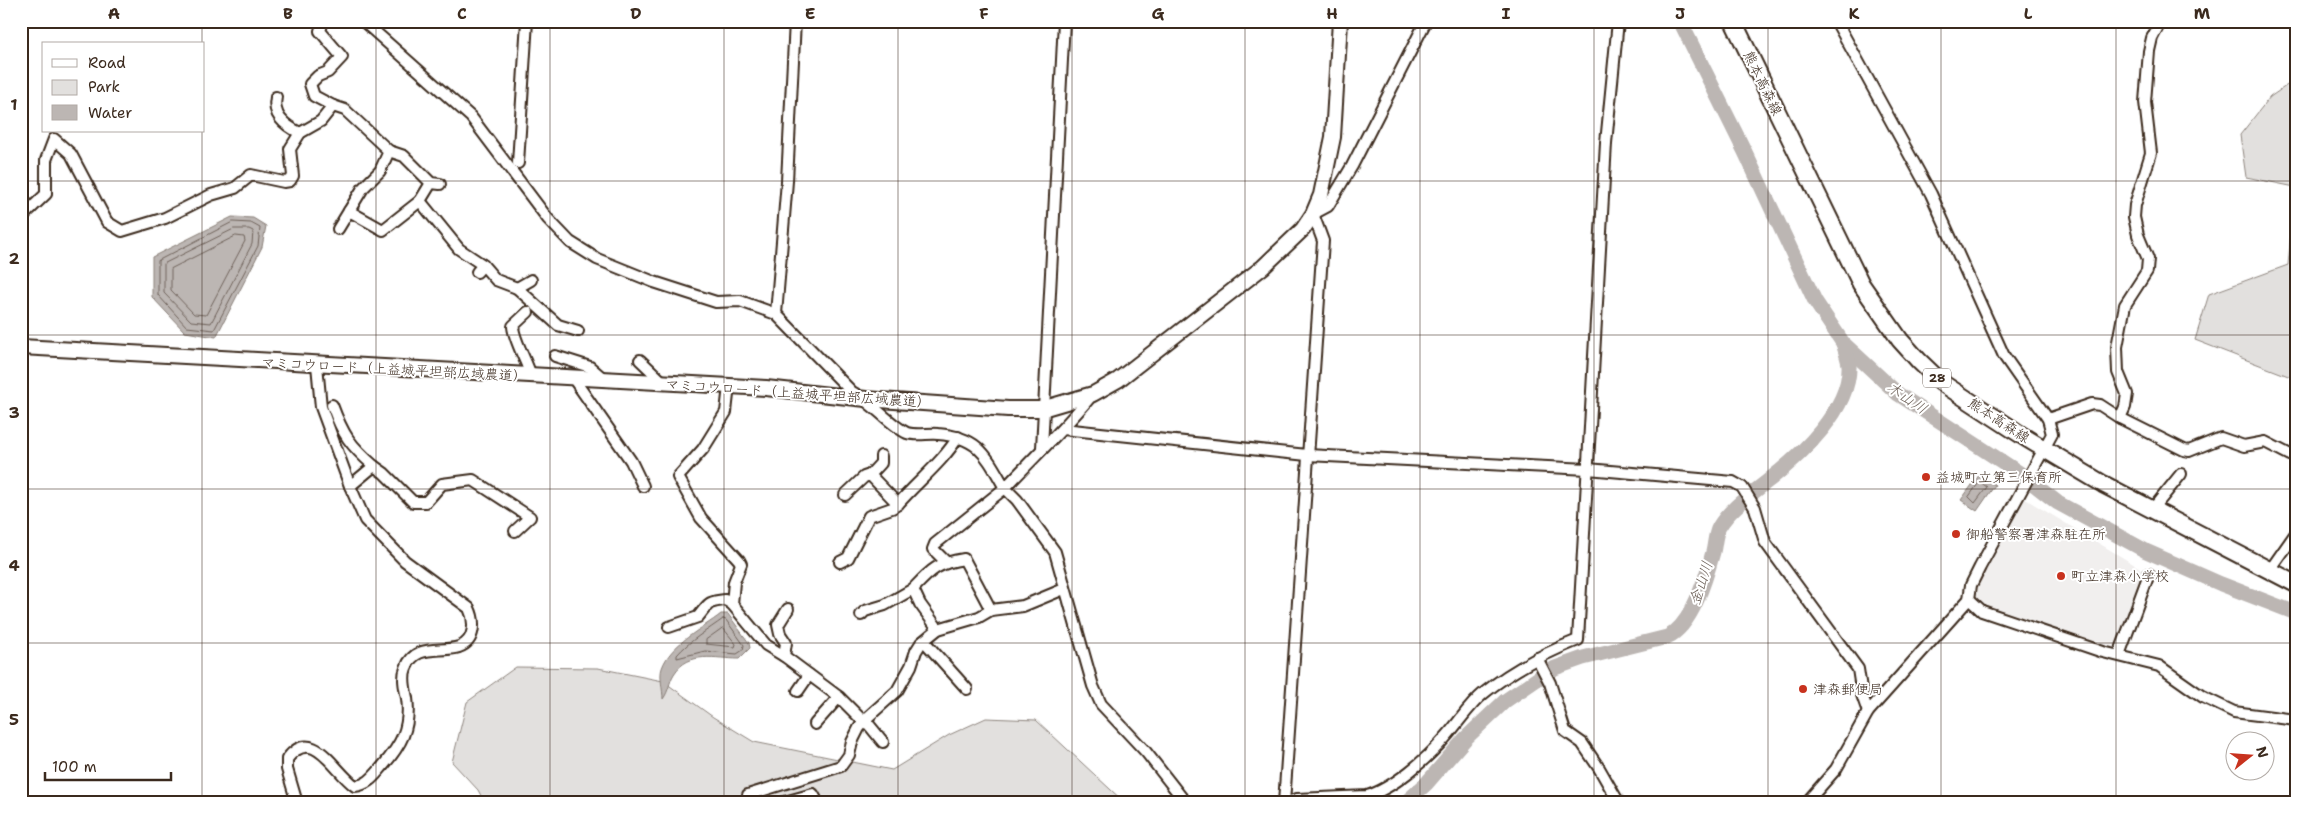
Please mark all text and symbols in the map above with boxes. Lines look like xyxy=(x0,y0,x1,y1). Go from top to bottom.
text: A xyxy=(108,3,120,24)
text: B xyxy=(283,3,293,24)
text: C xyxy=(457,3,467,24)
text: D xyxy=(630,3,642,24)
text: E xyxy=(805,3,815,24)
text: F xyxy=(979,3,989,24)
text: G xyxy=(1152,3,1165,24)
text: H xyxy=(1326,3,1338,24)
text: I xyxy=(1502,3,1511,24)
text: J xyxy=(1675,3,1685,24)
text: K xyxy=(1849,3,1860,24)
text: L xyxy=(2024,3,2033,24)
text: M xyxy=(2194,3,2211,24)
legend xyxy=(42,42,205,132)
street label: 熊本高森線 xyxy=(1740,48,1786,118)
text: Road xyxy=(88,53,126,73)
text: Park xyxy=(88,77,120,97)
text: 1 xyxy=(10,94,18,115)
text: Water xyxy=(88,103,132,123)
text: 2 xyxy=(8,248,20,269)
street label: マミコウロード（上益城平坦部広域農道） xyxy=(261,353,527,385)
road number: 28 xyxy=(1923,368,1951,388)
street label: マミコウロード（上益城平坦部広域農道） xyxy=(665,375,931,411)
water label: 木山川 xyxy=(1883,377,1931,419)
street label: 熊本高森線 xyxy=(1965,393,2033,447)
text: 3 xyxy=(8,402,20,423)
place label: 益城町立第三保育所 xyxy=(1936,468,2062,486)
marker: 益城町立第三保育所 xyxy=(1920,471,1932,483)
place label: 御船警察署津森駐在所 xyxy=(1966,525,2106,543)
marker: 御船警察署津森駐在所 xyxy=(1950,528,1962,540)
text: 4 xyxy=(8,555,20,576)
water label: 金山川 xyxy=(1685,559,1717,607)
place label: 町立津森小学校 xyxy=(2071,567,2169,585)
marker: 町立津森小学校 xyxy=(2055,570,2067,582)
place label: 津森郵便局 xyxy=(1813,680,1883,698)
marker: 津森郵便局 xyxy=(1797,683,1809,695)
text: 5 xyxy=(9,709,19,730)
north arrow xyxy=(2224,732,2274,782)
text: N xyxy=(2252,744,2273,760)
scale bar xyxy=(45,749,171,781)
text: 100 m xyxy=(52,757,97,777)

